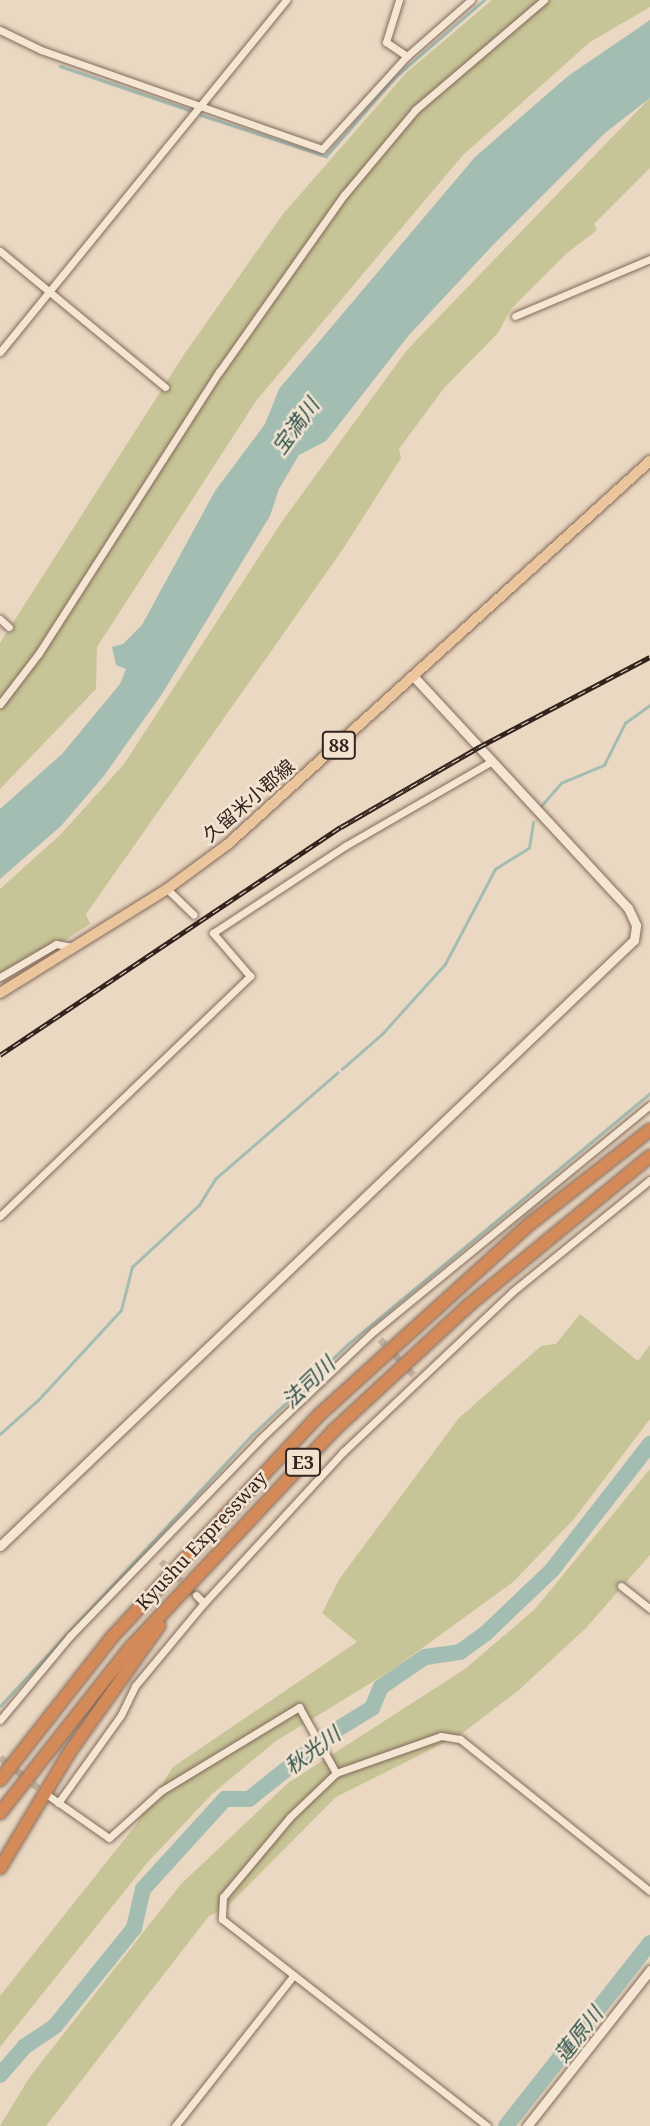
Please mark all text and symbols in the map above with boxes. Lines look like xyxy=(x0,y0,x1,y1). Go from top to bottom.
water label: 宝満川 xyxy=(266,393,324,459)
road number: 88 xyxy=(322,730,356,760)
street label: 久留米小郡線 xyxy=(199,755,299,847)
water label: 法司川 xyxy=(277,1351,339,1413)
road number: E3 xyxy=(284,1448,322,1476)
street label: Kyushu Expressway xyxy=(132,1467,272,1615)
water label: 秋光川 xyxy=(279,1721,345,1779)
water label: 蓮原川 xyxy=(549,2001,607,2067)

